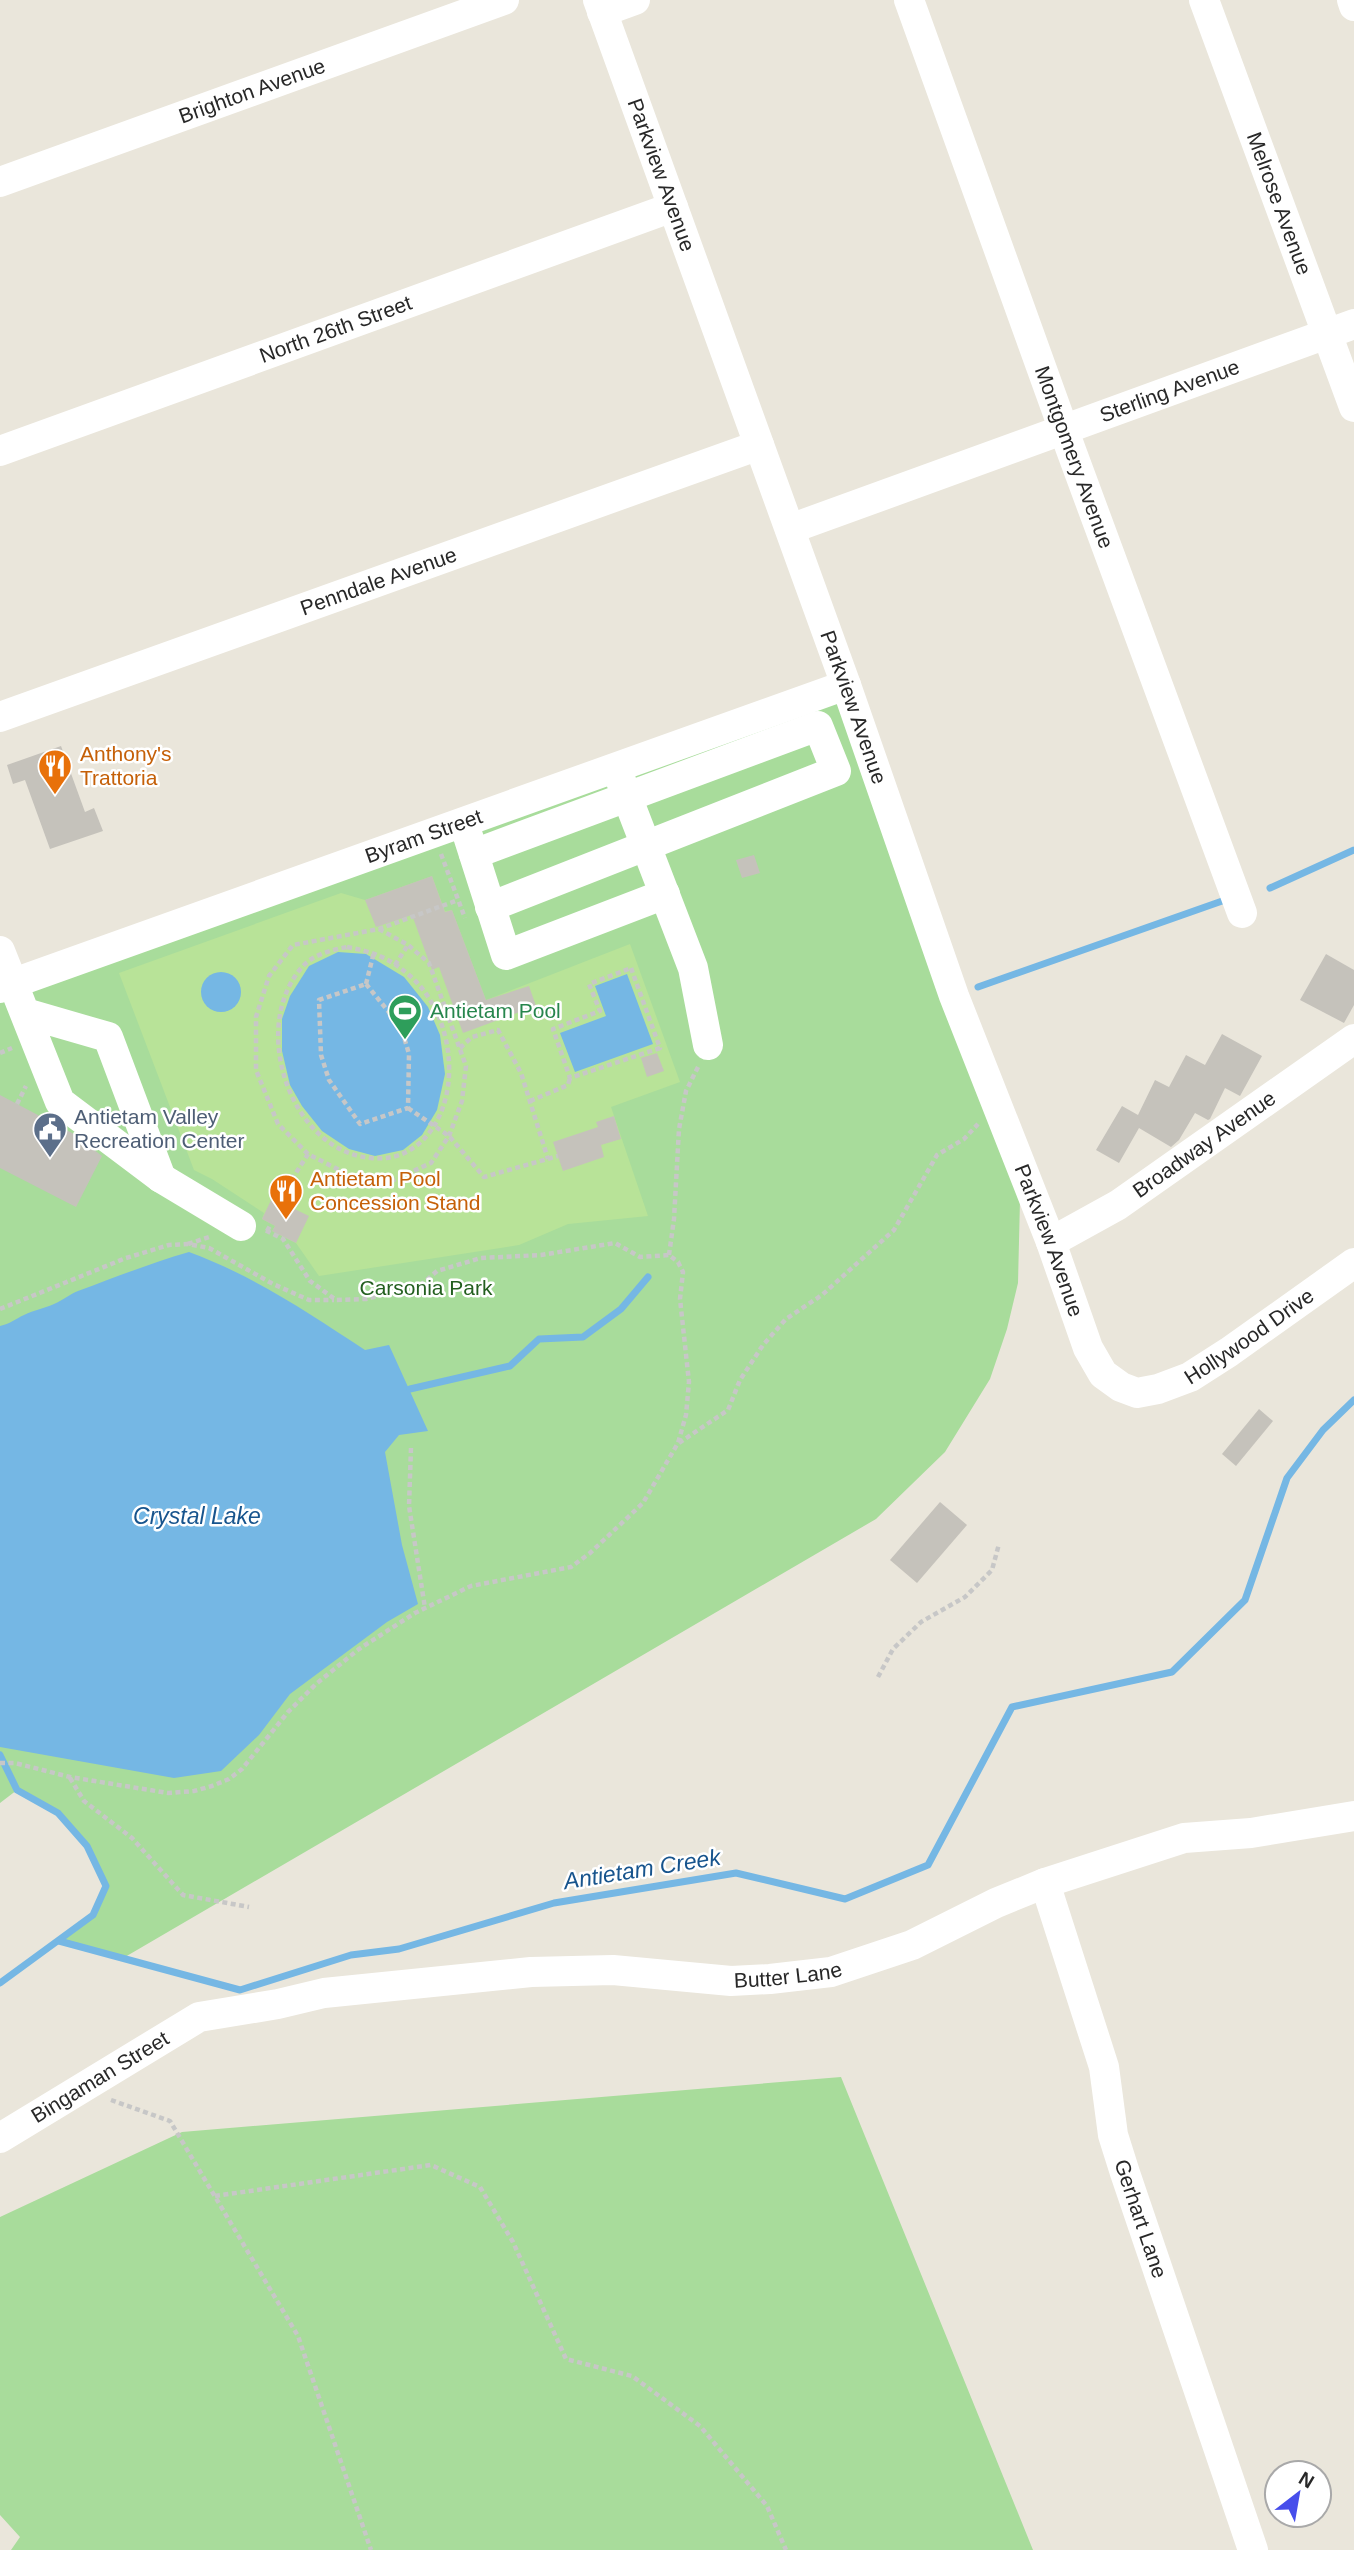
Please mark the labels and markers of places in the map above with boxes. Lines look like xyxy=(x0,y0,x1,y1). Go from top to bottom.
place label: Anthony's Trattoria xyxy=(80,742,172,789)
restaurant icon: Anthony's Trattoria xyxy=(36,747,74,796)
sports icon: Antietam Pool xyxy=(386,992,424,1041)
place label: Antietam Pool xyxy=(430,999,561,1022)
place label: Antietam Valley Recreation Center xyxy=(74,1105,244,1152)
public building icon: Antietam Valley Recreation Center xyxy=(31,1110,69,1159)
place label: Antietam Pool Concession Stand xyxy=(310,1167,480,1214)
restaurant icon: Antietam Pool Concession Stand xyxy=(267,1172,305,1221)

